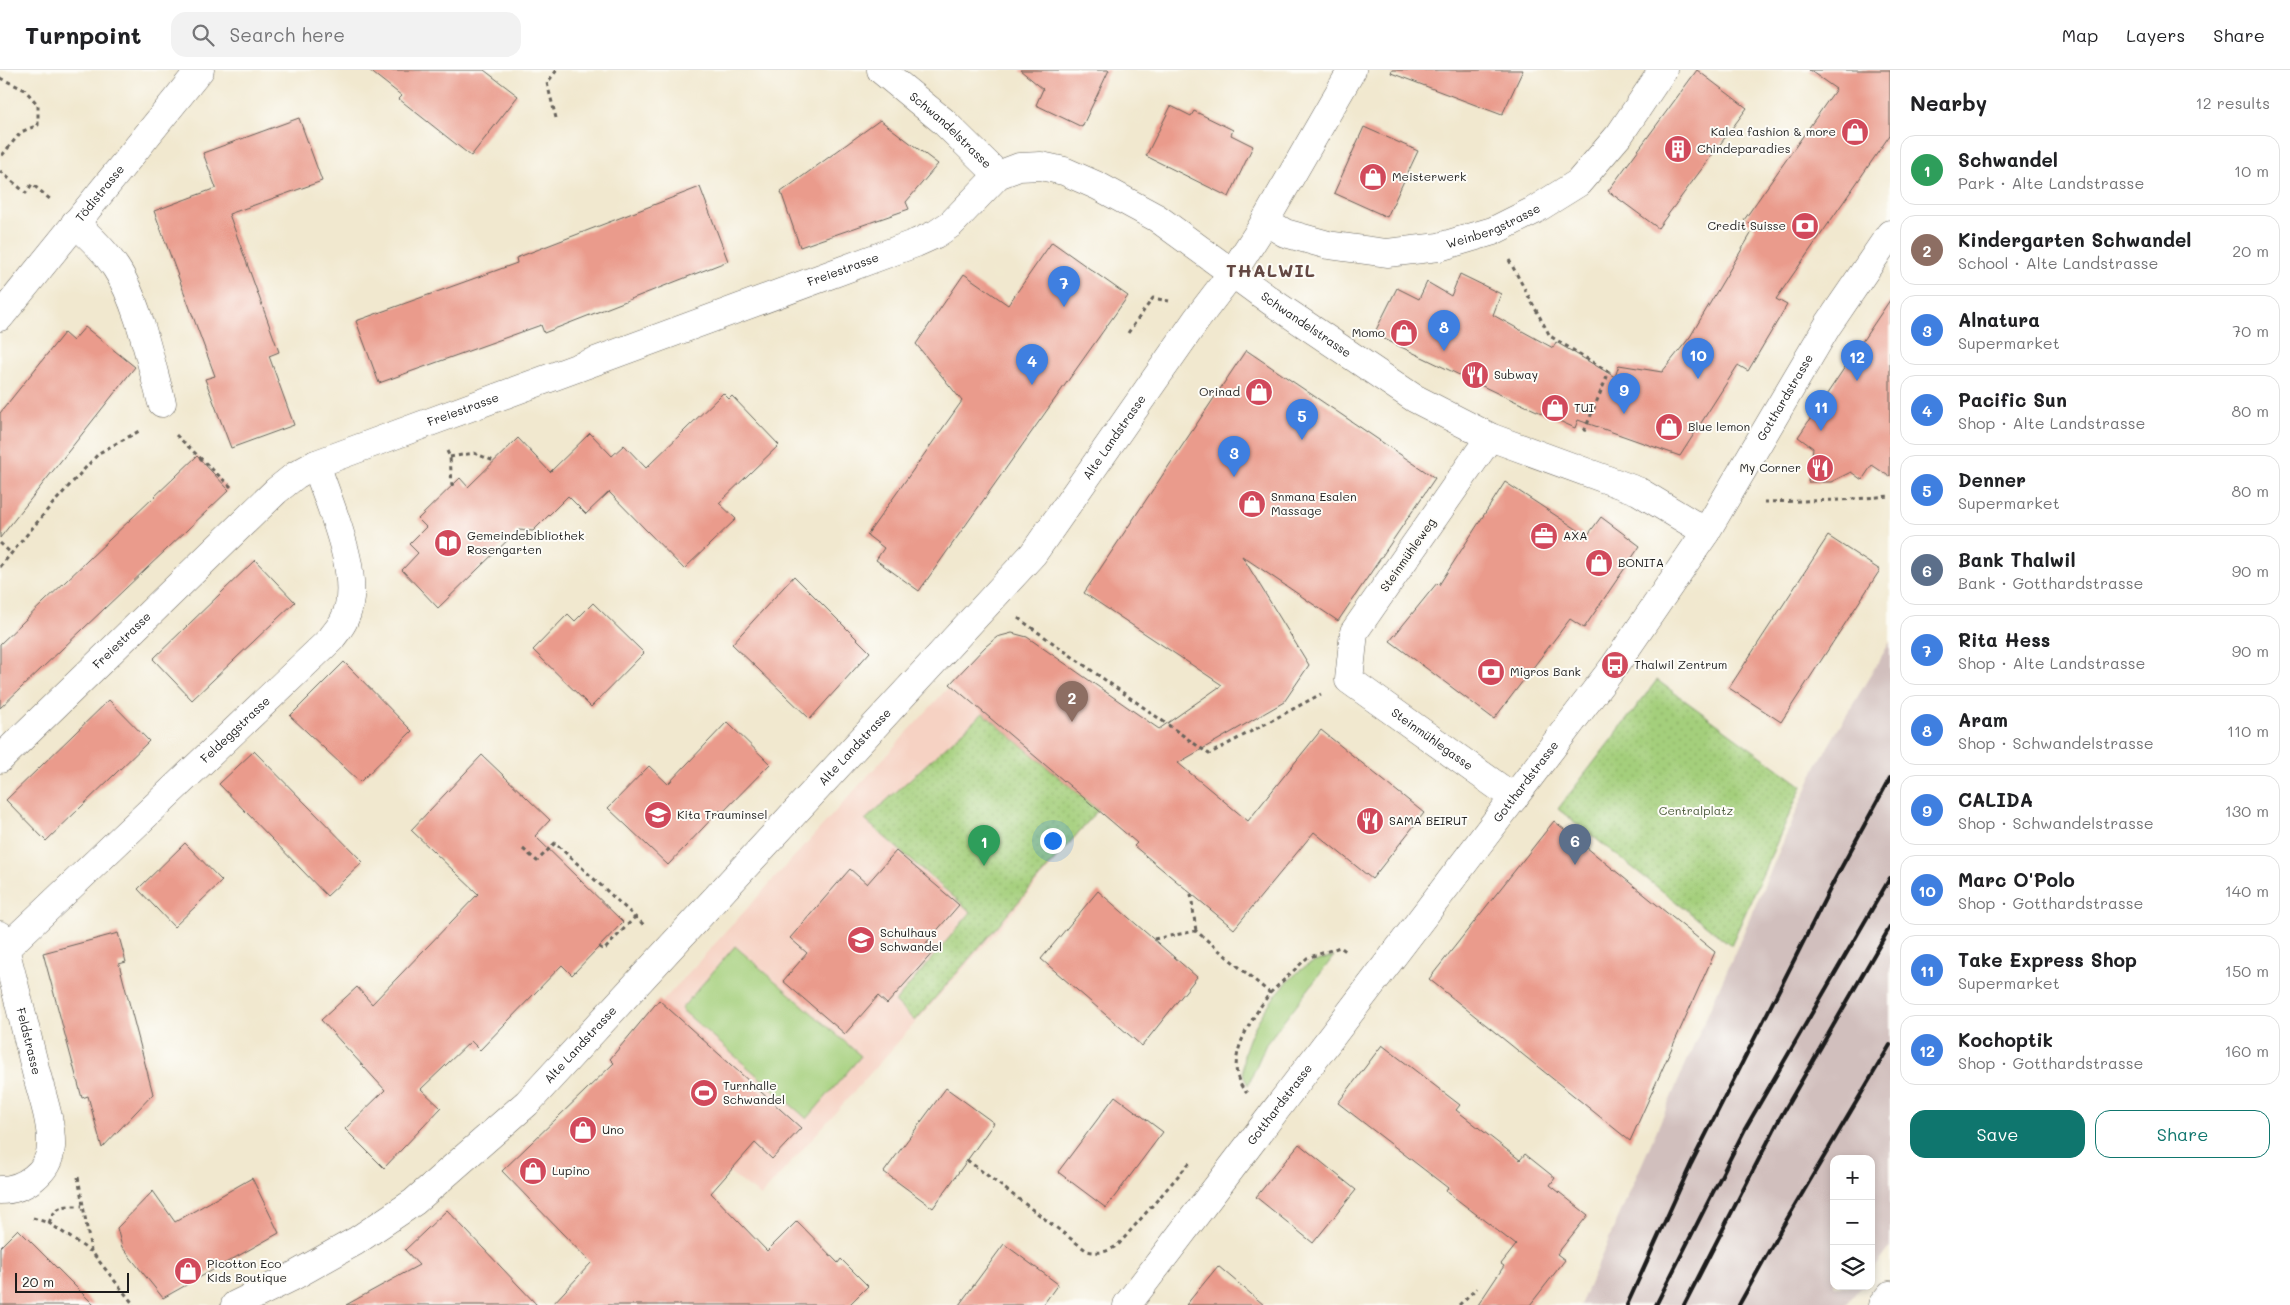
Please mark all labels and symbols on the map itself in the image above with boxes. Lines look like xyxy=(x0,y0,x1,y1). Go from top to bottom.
street label: Schwandelstrasse xyxy=(907,88,995,171)
shop icon: Kalea fashion & more xyxy=(1840,117,1870,147)
place label: Kalea fashion & more xyxy=(1711,123,1836,139)
building icon: Chindeparadies xyxy=(1663,134,1693,164)
place label: Chindeparadies xyxy=(1697,140,1791,156)
street label: Tödistrasse xyxy=(71,161,127,225)
shop icon: Meisterwerk xyxy=(1358,162,1388,192)
place label: Meisterwerk xyxy=(1392,168,1466,184)
street label: Weinbergstrasse xyxy=(1444,200,1543,251)
bank icon: Credit Suisse xyxy=(1790,211,1820,241)
place label: Credit Suisse xyxy=(1707,217,1786,233)
street label: Freiestrasse xyxy=(805,248,881,289)
district label: THALWIL xyxy=(1226,258,1316,282)
pin: 7 xyxy=(1048,266,1080,307)
street label: Schwandelstrasse xyxy=(1258,288,1355,360)
pin: 8 xyxy=(1428,310,1460,351)
shop icon: Momo xyxy=(1389,318,1419,348)
place label: Momo xyxy=(1352,324,1385,340)
pin: 10 xyxy=(1682,338,1714,379)
pin: 12 xyxy=(1841,340,1873,381)
pin: 4 xyxy=(1016,344,1048,385)
street label: Gotthardstrasse xyxy=(1753,351,1816,443)
restaurant icon: Subway xyxy=(1460,360,1490,390)
place label: Subway xyxy=(1494,366,1538,382)
pin: 9 xyxy=(1608,373,1640,414)
shop icon: Orinad xyxy=(1244,377,1274,407)
place label: Orinad xyxy=(1199,383,1240,399)
street label: Freiestrasse xyxy=(425,388,501,429)
pin: 11 xyxy=(1805,390,1837,431)
street label: Alte Landstrasse xyxy=(1079,391,1149,482)
shop icon: TUI xyxy=(1540,393,1570,423)
pin: 5 xyxy=(1286,399,1318,440)
place label: TUI xyxy=(1574,399,1594,415)
shop icon: Blue lemon xyxy=(1654,412,1684,442)
place label: Blue lemon xyxy=(1688,418,1750,434)
pin: 3 xyxy=(1218,436,1250,477)
restaurant icon: My Corner xyxy=(1805,453,1835,483)
place label: My Corner xyxy=(1740,459,1801,475)
place label: Snmana Esalen Massage xyxy=(1271,488,1357,518)
shop icon: Snmana Esalen Massage xyxy=(1237,489,1267,519)
street label: Steinmühleweg xyxy=(1376,514,1439,595)
office icon: AXA xyxy=(1529,521,1559,551)
place label: Gemeindebibliothek Rosengarten xyxy=(467,527,584,557)
place label: AXA xyxy=(1563,527,1588,543)
library icon: Gemeindebibliothek Rosengarten xyxy=(433,528,463,558)
shop icon: BONITA xyxy=(1584,548,1614,578)
place label: BONITA xyxy=(1618,554,1664,570)
street label: Freiestrasse xyxy=(89,608,154,672)
bus stop icon: Thalwil Zentrum xyxy=(1600,650,1630,680)
place label: Thalwil Zentrum xyxy=(1634,656,1727,672)
bank icon: Migros Bank xyxy=(1476,657,1506,687)
place label: Migros Bank xyxy=(1510,663,1581,679)
pin: 2 xyxy=(1056,681,1088,722)
street label: Feldeggstrasse xyxy=(197,692,273,766)
street label: Alte Landstrasse xyxy=(815,704,894,789)
street label: Steinmühlegasse xyxy=(1389,704,1477,773)
street label: Gotthardstrasse xyxy=(1489,737,1561,825)
school or university icon: Kita Trauminsel xyxy=(643,800,673,830)
park label: Centralplatz xyxy=(1659,802,1733,818)
place label: Kita Trauminsel xyxy=(677,806,767,822)
restaurant icon: SAMA BEIRUT xyxy=(1355,806,1385,836)
place label: SAMA BEIRUT xyxy=(1389,812,1468,828)
pin: 6 xyxy=(1559,824,1591,865)
pin: 1 xyxy=(968,825,1000,866)
your location xyxy=(1040,828,1066,854)
place label: Schulhaus Schwandel xyxy=(880,924,942,954)
school or university icon: Schulhaus Schwandel xyxy=(846,925,876,955)
street label: Alte Landstrasse xyxy=(540,1002,619,1086)
street label: Feldstrasse xyxy=(13,1006,45,1076)
street label: Gotthardstrasse xyxy=(1243,1060,1315,1148)
place label: Turnhalle Schwandel xyxy=(723,1077,785,1107)
sports icon: Turnhalle Schwandel xyxy=(689,1078,719,1108)
shop icon: Uno xyxy=(568,1115,598,1145)
place label: Uno xyxy=(602,1121,624,1137)
shop icon: Lupino xyxy=(518,1156,548,1186)
place label: Lupino xyxy=(552,1162,590,1178)
place label: Picotton Eco Kids Boutique xyxy=(207,1255,287,1285)
shop icon: Picotton Eco Kids Boutique xyxy=(173,1256,203,1286)
scale bar xyxy=(15,1270,129,1293)

